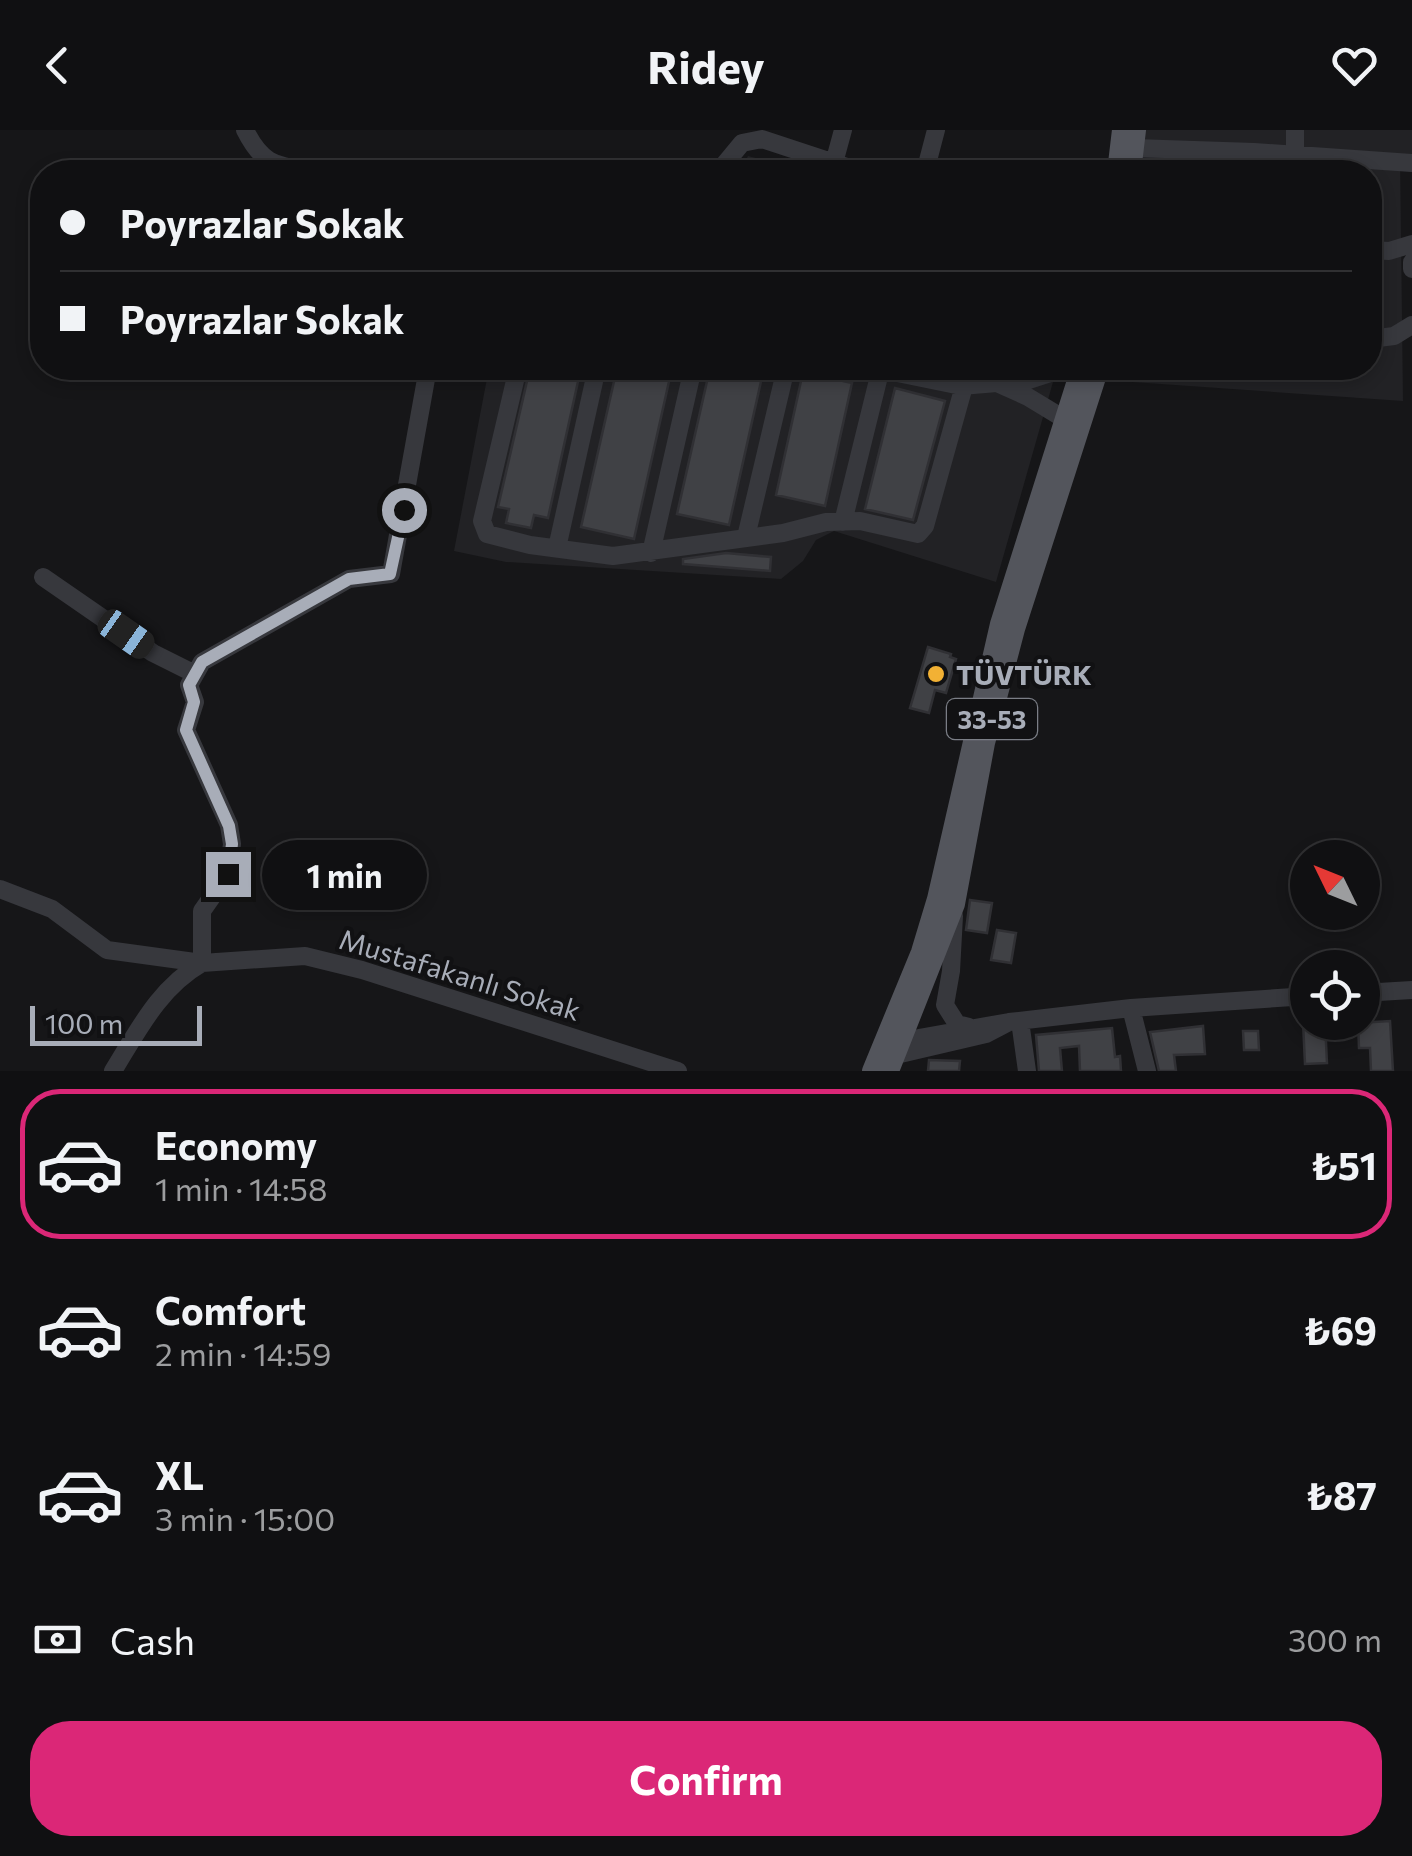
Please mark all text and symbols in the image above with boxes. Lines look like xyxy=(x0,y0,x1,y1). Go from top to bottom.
icon: back xyxy=(30,38,85,93)
text: Ridey xyxy=(647,38,765,93)
icon: heart xyxy=(1327,38,1382,93)
text: Poyrazlar Sokak xyxy=(120,199,404,246)
text: Poyrazlar Sokak xyxy=(120,295,404,342)
route start xyxy=(382,488,427,533)
car xyxy=(93,605,159,663)
place label: TÜVTÜRK xyxy=(956,657,1092,691)
marker: TÜVTÜRK xyxy=(925,663,947,685)
road number: 33-53 xyxy=(947,699,1037,739)
callout: 1 min xyxy=(263,839,428,909)
north arrow xyxy=(1290,840,1380,930)
map controls xyxy=(1290,840,1380,1040)
route end xyxy=(206,852,251,897)
text: 1 min xyxy=(307,855,382,895)
street label: Mustafakanlı Sokak xyxy=(335,921,585,1027)
button: locate xyxy=(1290,950,1380,1040)
scale bar xyxy=(30,1001,202,1046)
text: 100 m xyxy=(45,1006,123,1040)
icon: car xyxy=(35,1119,125,1209)
text: Economy xyxy=(155,1121,317,1168)
text: ₺51 xyxy=(1311,1141,1377,1188)
text: 1 min · 14:58 xyxy=(155,1168,327,1208)
icon: car xyxy=(35,1284,125,1374)
text: Comfort xyxy=(155,1286,306,1333)
text: ₺69 xyxy=(1303,1306,1377,1353)
text: 2 min · 14:59 xyxy=(155,1333,331,1373)
icon: car xyxy=(35,1449,125,1539)
text: XL xyxy=(155,1451,204,1498)
text: ₺87 xyxy=(1306,1471,1377,1518)
text: 3 min · 15:00 xyxy=(155,1498,335,1538)
icon: cash xyxy=(30,1612,85,1667)
text: Cash xyxy=(110,1616,195,1663)
text: 300 m xyxy=(1288,1619,1382,1659)
button: Confirm xyxy=(30,1721,1382,1836)

